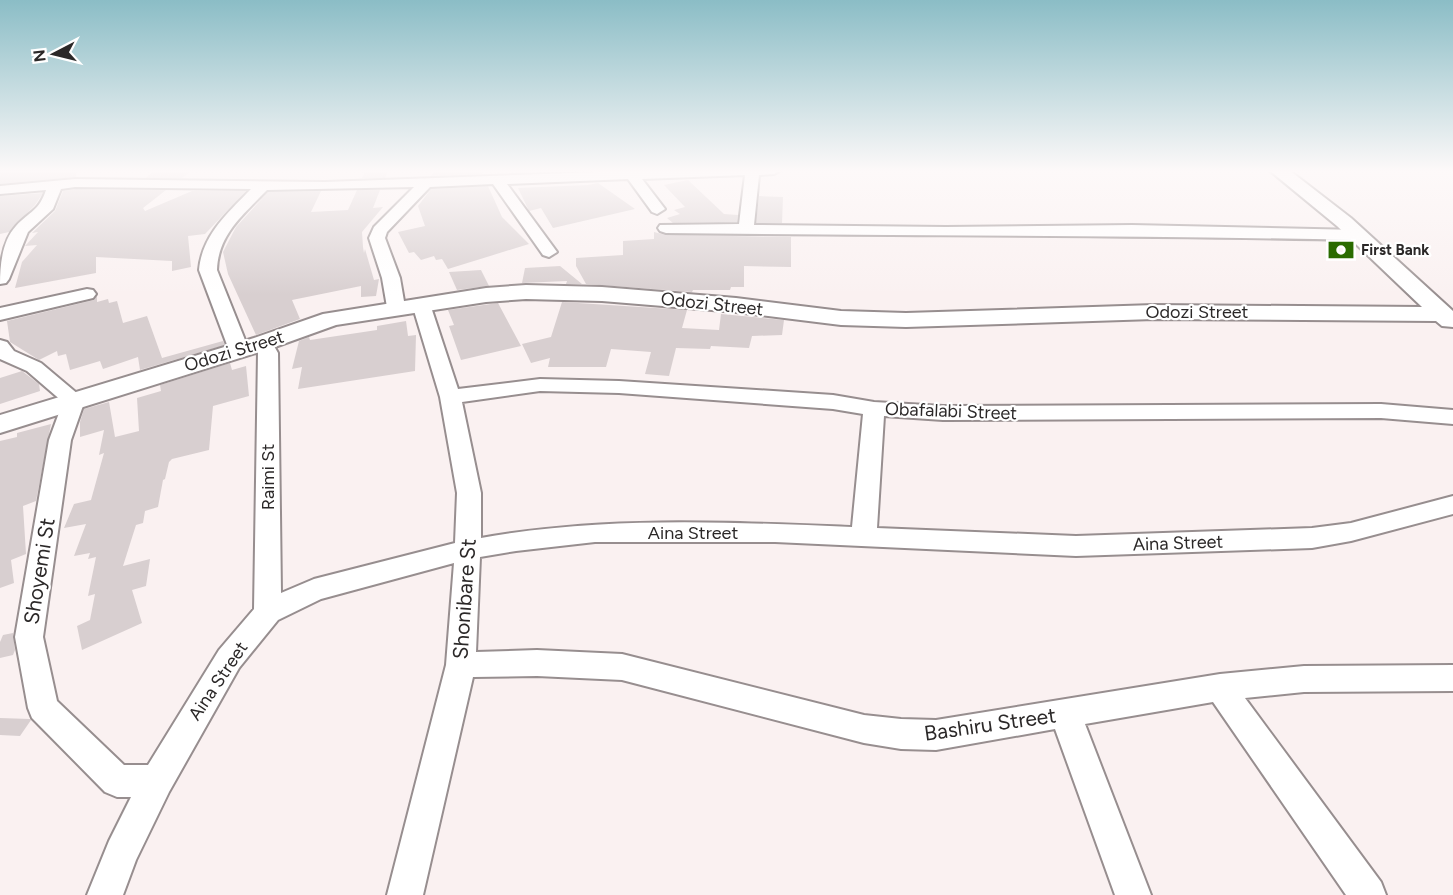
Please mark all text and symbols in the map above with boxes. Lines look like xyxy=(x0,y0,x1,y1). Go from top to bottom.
north arrow xyxy=(24,24,84,84)
text: N xyxy=(29,48,50,63)
bank icon: First Bank xyxy=(1326,235,1356,265)
place label: First Bank xyxy=(1361,241,1429,259)
street label: Odozi Street xyxy=(660,288,764,320)
street label: Odozi Street xyxy=(1146,301,1249,323)
street label: Odozi Street xyxy=(182,325,287,377)
street label: Obafalabi Street xyxy=(885,398,1018,424)
street label: Raimi St xyxy=(257,444,279,510)
street label: Shoyemi St xyxy=(18,516,60,626)
street label: Aina Street xyxy=(648,522,738,544)
street label: Aina Street xyxy=(1132,530,1224,556)
street label: Shonibare St xyxy=(447,538,481,660)
street label: Aina Street xyxy=(184,637,253,725)
street label: Bashiru Street xyxy=(923,702,1058,746)

